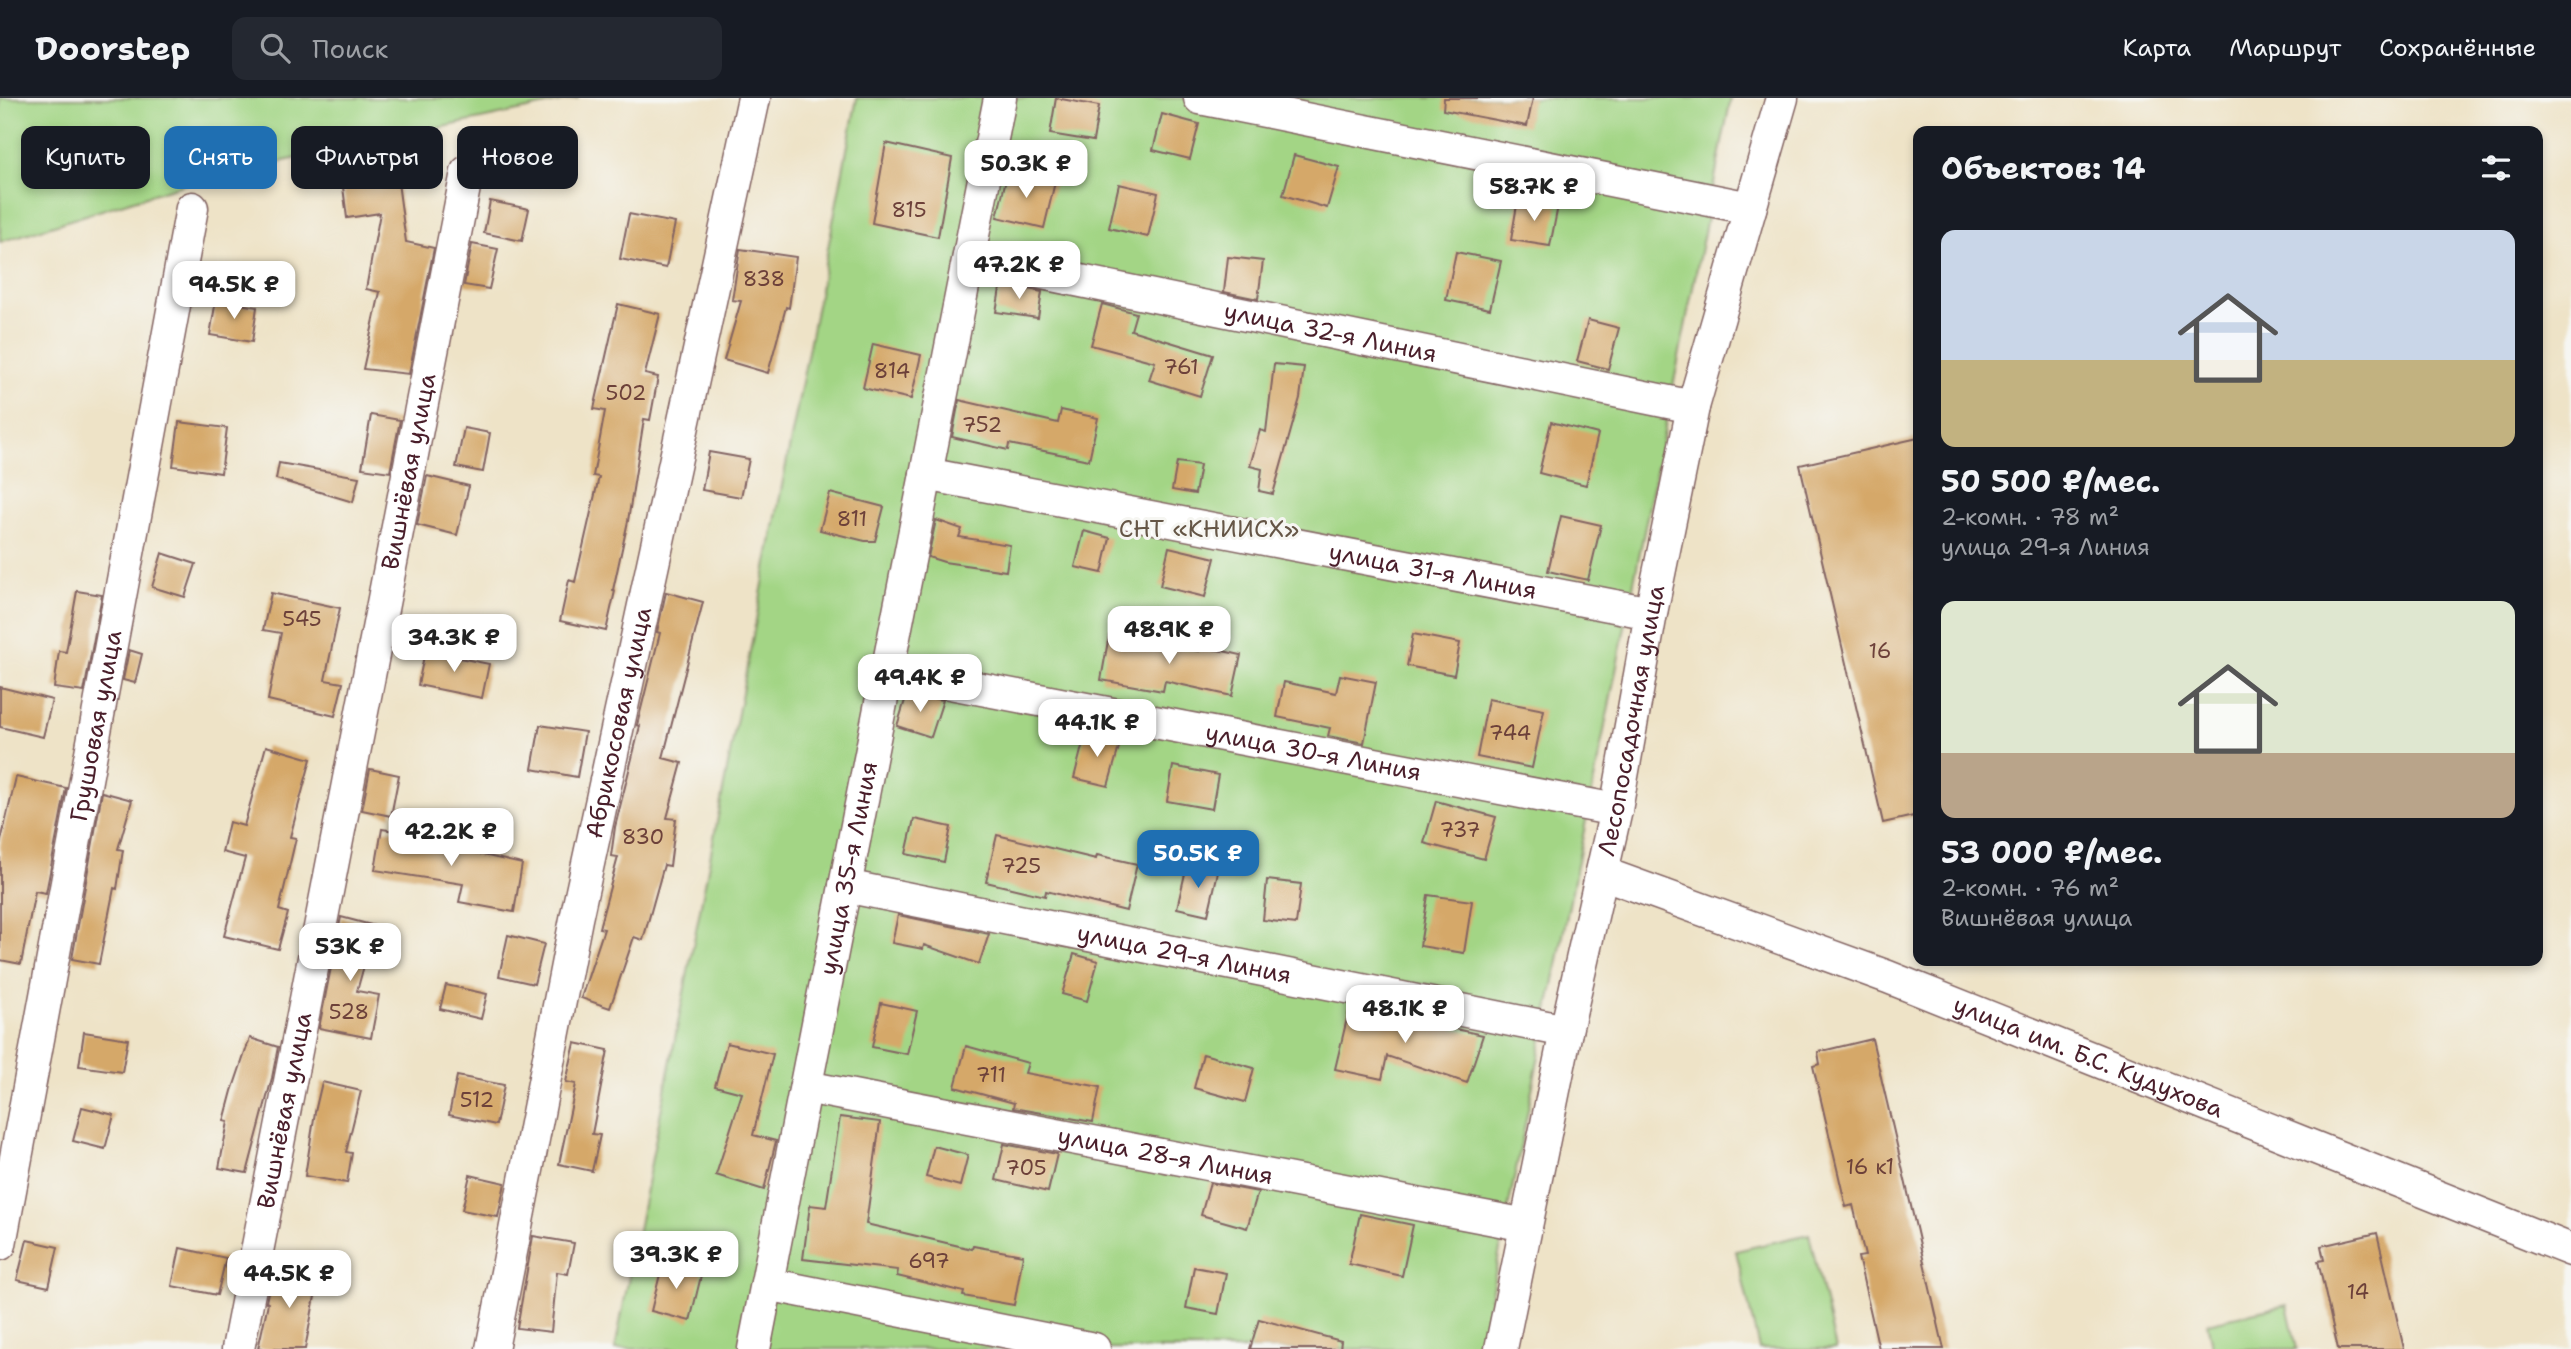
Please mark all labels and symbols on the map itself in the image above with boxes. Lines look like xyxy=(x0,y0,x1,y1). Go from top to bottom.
pin: 50.3K ₽ xyxy=(961,140,1091,200)
pin: 58.7K ₽ xyxy=(1469,164,1599,223)
house number: 815 xyxy=(891,196,927,224)
pin: 47.2K ₽ xyxy=(954,242,1084,301)
pin: 94.5K ₽ xyxy=(169,262,299,321)
house number: 838 xyxy=(743,265,785,293)
street label: улица 32-я Линия xyxy=(1221,295,1440,370)
house number: 761 xyxy=(1163,353,1199,381)
house number: 814 xyxy=(874,357,910,385)
street label: Вишнёвая улица xyxy=(374,370,444,573)
house number: 502 xyxy=(606,379,646,407)
house number: 752 xyxy=(962,411,1002,439)
house number: 811 xyxy=(837,505,867,533)
park label: СНТ «КНИИСХ» xyxy=(1119,513,1299,545)
street label: улица 31-я Линия xyxy=(1326,536,1539,607)
street label: Лесопосадочная улица xyxy=(1590,582,1672,859)
street label: Абрикосовая улица xyxy=(578,604,659,841)
house number: 545 xyxy=(282,605,322,633)
pin: 48.9K ₽ xyxy=(1104,606,1234,666)
pin: 34.3K ₽ xyxy=(389,614,519,674)
street label: Грушовая улица xyxy=(63,627,129,824)
house number: 16 xyxy=(1869,637,1891,665)
pin: 49.4K ₽ xyxy=(855,654,985,714)
pin: 44.1K ₽ xyxy=(1032,700,1162,759)
street label: улица 30-я Линия xyxy=(1203,716,1424,789)
house number: 744 xyxy=(1489,719,1531,747)
street label: улица 35-я Линия xyxy=(812,759,885,978)
pin: 42.2K ₽ xyxy=(386,808,516,868)
house number: 737 xyxy=(1440,816,1480,844)
house number: 830 xyxy=(622,823,664,851)
pin: 50.5K ₽ xyxy=(1133,830,1263,890)
house number: 725 xyxy=(1001,852,1041,880)
street label: улица 29-я Линия xyxy=(1074,917,1294,991)
pin: 53K ₽ xyxy=(301,924,399,983)
pin: 48.1K ₽ xyxy=(1340,986,1470,1045)
street label: улица им. Б.С. Кудухова xyxy=(1948,989,2228,1125)
house number: 528 xyxy=(329,998,369,1026)
street label: Вишнёвая улица xyxy=(250,1009,319,1212)
house number: 711 xyxy=(976,1061,1006,1089)
house number: 512 xyxy=(460,1086,494,1114)
street label: улица 28-я Линия xyxy=(1055,1120,1276,1192)
house number: 16 к1 xyxy=(1846,1153,1894,1181)
house number: 705 xyxy=(1005,1154,1047,1182)
pin: 39.3K ₽ xyxy=(611,1232,741,1291)
house number: 697 xyxy=(908,1247,950,1275)
pin: 44.5K ₽ xyxy=(224,1250,354,1310)
house number: 14 xyxy=(2347,1278,2369,1306)

